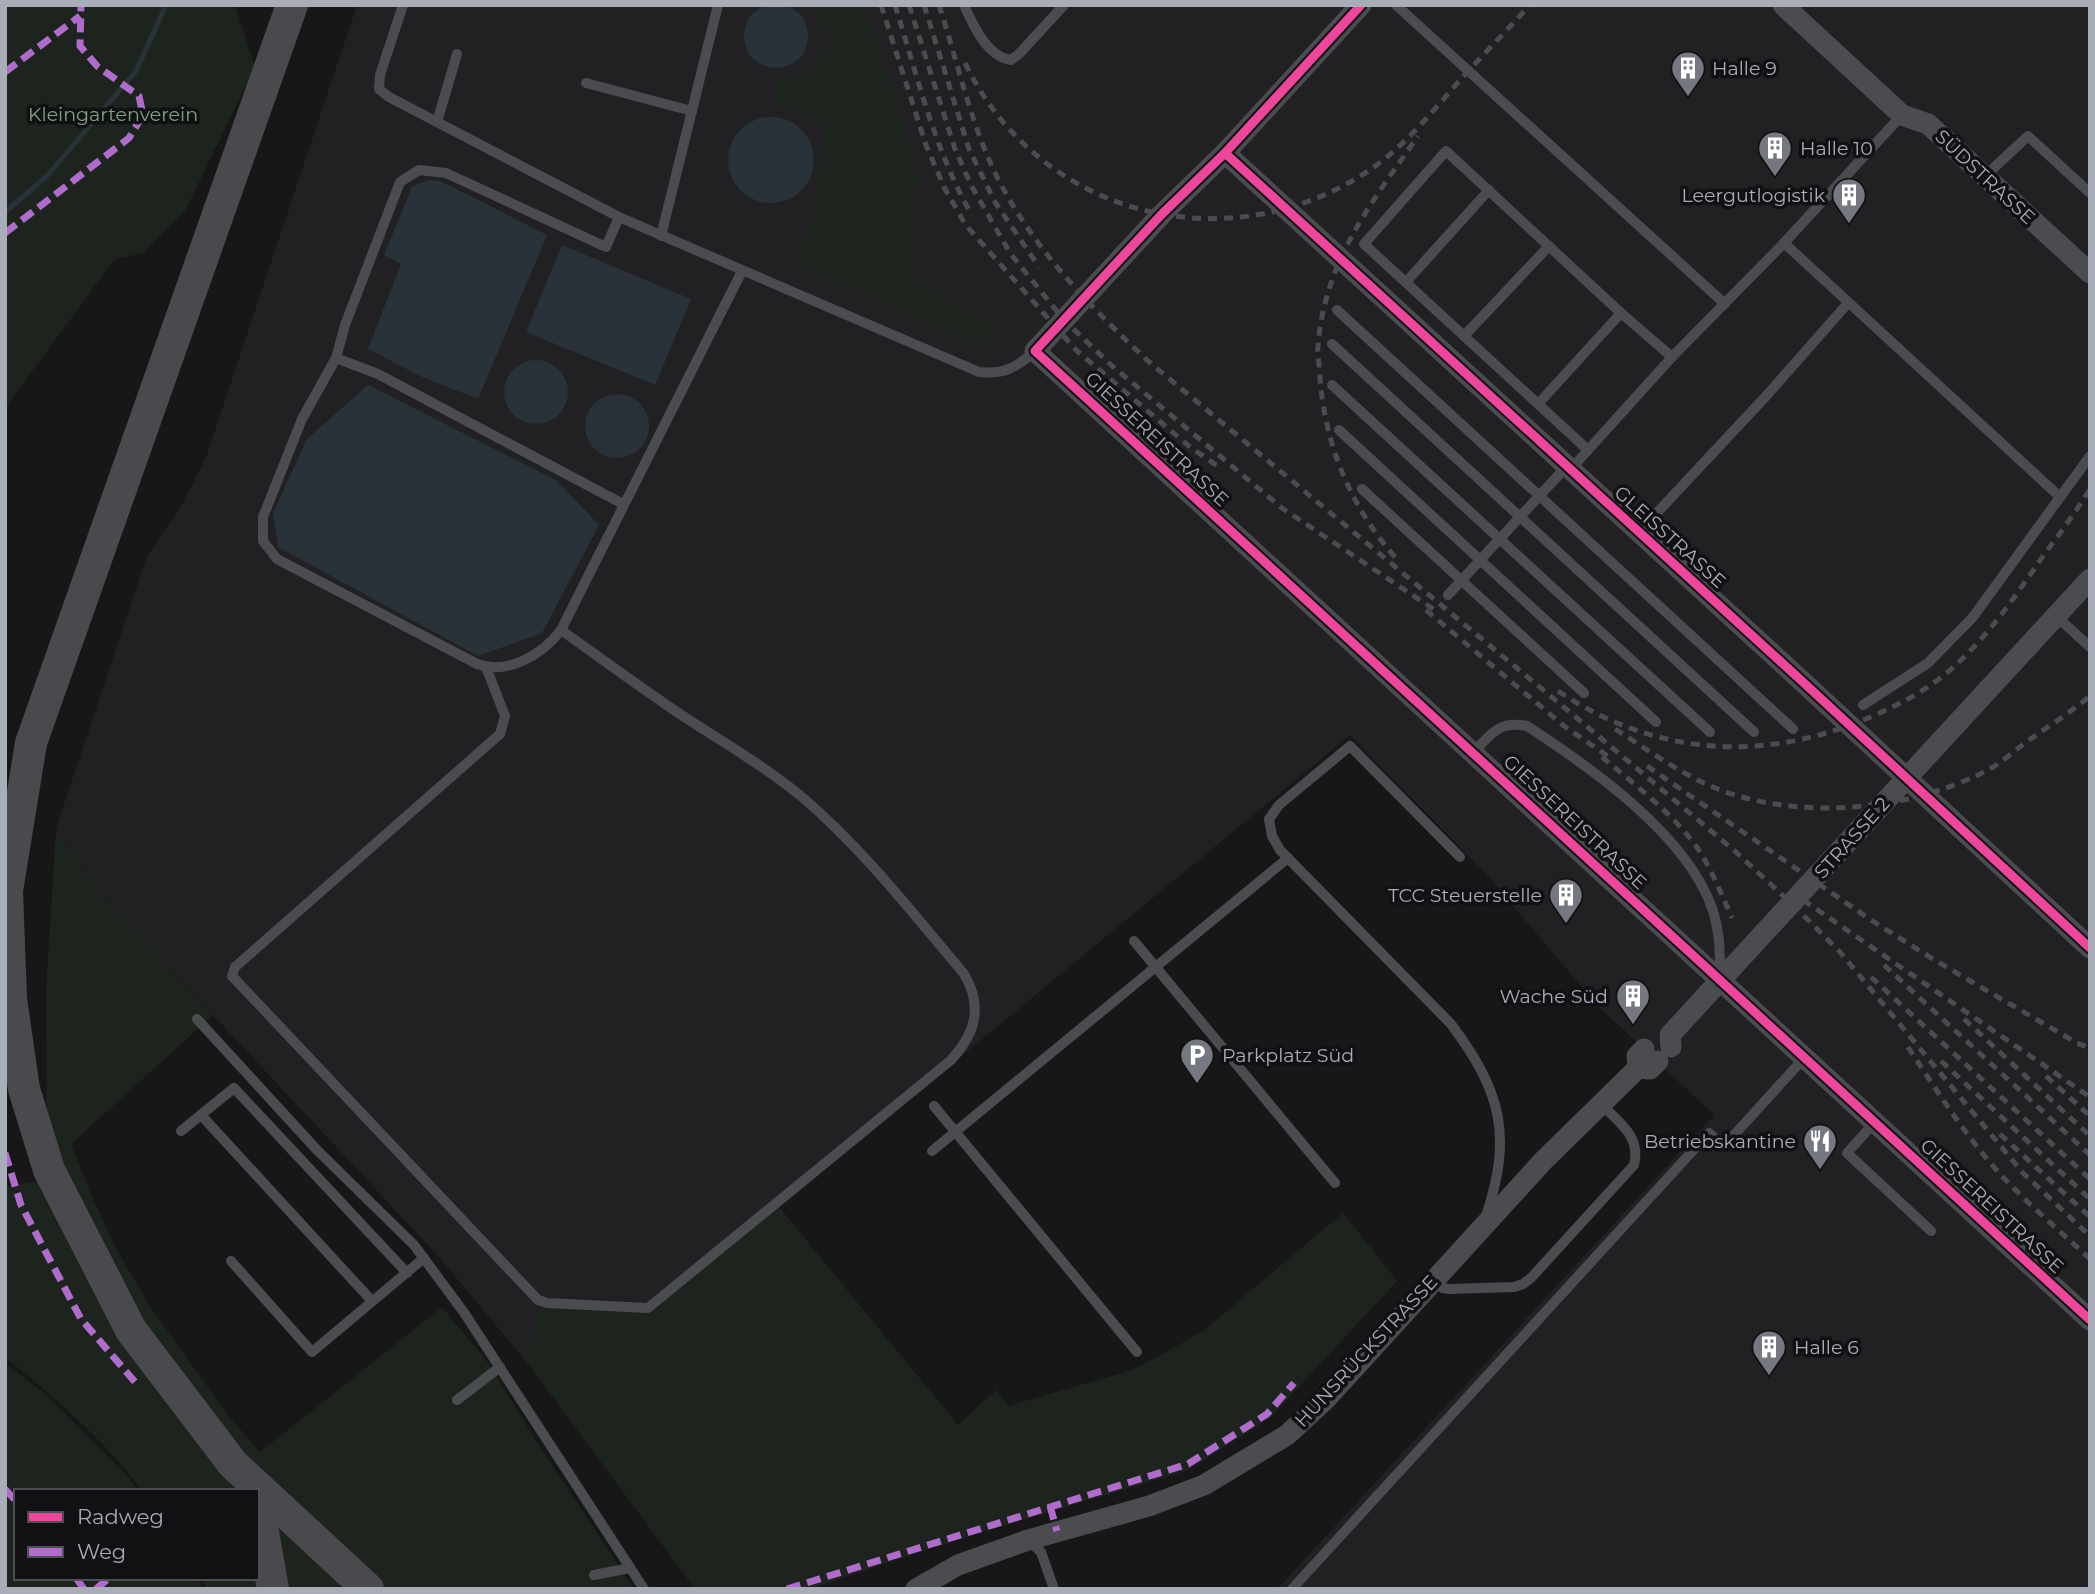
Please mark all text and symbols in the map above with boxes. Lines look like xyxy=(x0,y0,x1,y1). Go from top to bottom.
building icon: Halle 9 xyxy=(1669,49,1707,98)
place label: Halle 9 xyxy=(1712,57,1777,80)
park label: Kleingartenverein xyxy=(28,103,198,126)
street label: SÜDSTRASSE xyxy=(1930,125,2040,229)
building icon: Halle 10 xyxy=(1756,129,1794,178)
place label: Halle 10 xyxy=(1800,137,1873,160)
building icon: Leergutlogistik xyxy=(1830,176,1868,225)
place label: Leergutlogistik xyxy=(1682,184,1826,207)
street label: GIESSEREISTRASSE xyxy=(1081,367,1233,511)
street label: GLEISSTRASSE xyxy=(1610,481,1730,593)
street label: GIESSEREISTRASSE xyxy=(1499,750,1651,894)
street label: STRASSE 2 xyxy=(1809,792,1895,883)
building icon: TCC Steuerstelle xyxy=(1547,876,1585,925)
place label: TCC Steuerstelle xyxy=(1388,884,1542,907)
building icon: Wache Süd xyxy=(1614,977,1652,1026)
place label: Wache Süd xyxy=(1500,985,1608,1008)
parking icon: Parkplatz Süd xyxy=(1178,1036,1216,1085)
place label: Parkplatz Süd xyxy=(1222,1044,1354,1067)
restaurant icon: Betriebskantine xyxy=(1801,1122,1839,1171)
place label: Betriebskantine xyxy=(1644,1130,1796,1153)
street label: GIESSEREISTRASSE xyxy=(1916,1134,2068,1278)
street label: HUNSRÜCKSTRASSE xyxy=(1290,1270,1442,1432)
building icon: Halle 6 xyxy=(1750,1328,1788,1377)
place label: Halle 6 xyxy=(1794,1336,1859,1359)
legend xyxy=(14,1489,259,1580)
text: Radweg xyxy=(77,1504,164,1529)
text: Weg xyxy=(77,1539,126,1564)

